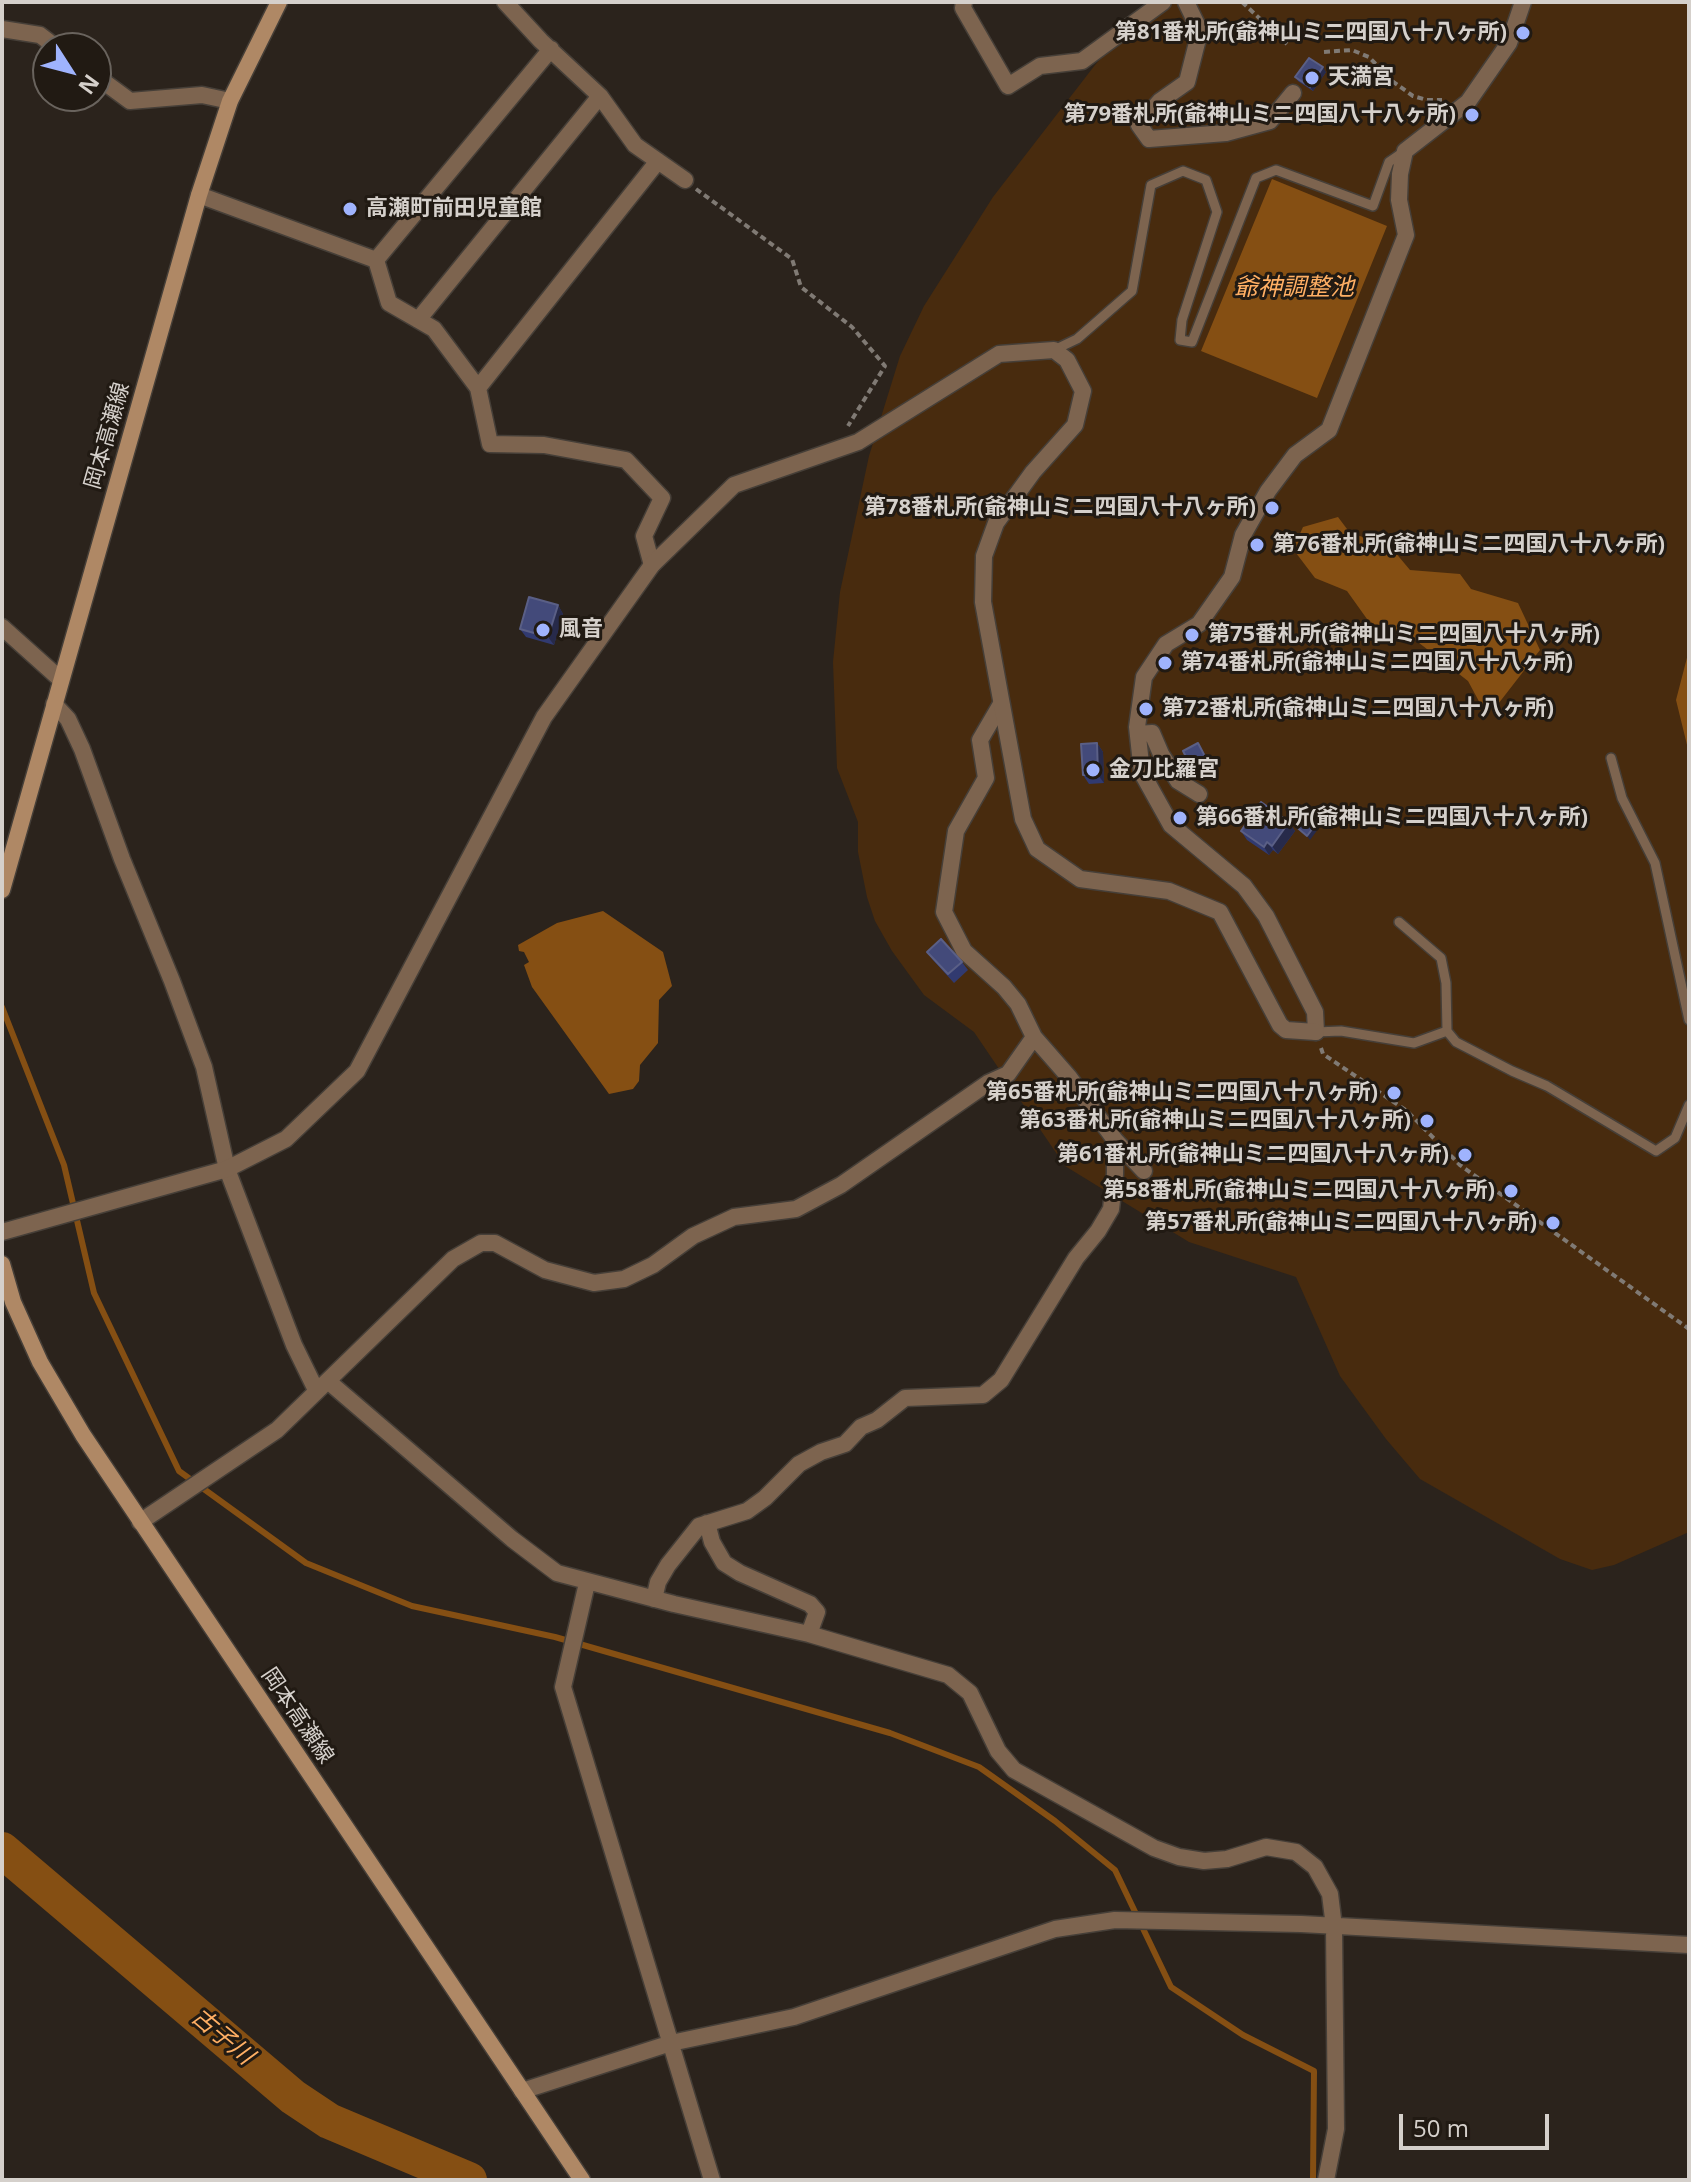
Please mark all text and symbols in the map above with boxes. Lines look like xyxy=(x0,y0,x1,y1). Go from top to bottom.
place label: 第81番札所(爺神山ミニ四国八十八ヶ所) xyxy=(1115,20,1507,46)
marker: 第81番札所(爺神山ミニ四国八十八ヶ所) xyxy=(1514,24,1532,42)
north arrow xyxy=(32,32,112,112)
place label: 天満宮 xyxy=(1328,65,1394,91)
text: N xyxy=(72,69,107,101)
marker: 天満宮 xyxy=(1303,69,1321,87)
place label: 第79番札所(爺神山ミニ四国八十八ヶ所) xyxy=(1064,102,1456,128)
marker: 第79番札所(爺神山ミニ四国八十八ヶ所) xyxy=(1463,106,1481,124)
place label: 高瀬町前田児童館 xyxy=(366,196,542,222)
marker: 高瀬町前田児童館 xyxy=(341,200,359,218)
water label: 爺神調整池 xyxy=(1234,274,1354,302)
street label: 岡本高瀬線 xyxy=(80,379,136,493)
place label: 第78番札所(爺神山ミニ四国八十八ヶ所) xyxy=(864,495,1256,521)
marker: 第78番札所(爺神山ミニ四国八十八ヶ所) xyxy=(1263,499,1281,517)
place label: 第76番札所(爺神山ミニ四国八十八ヶ所) xyxy=(1273,532,1665,558)
marker: 第76番札所(爺神山ミニ四国八十八ヶ所) xyxy=(1248,536,1266,554)
place label: 風音 xyxy=(559,617,603,643)
marker: 風音 xyxy=(534,621,552,639)
place label: 第75番札所(爺神山ミニ四国八十八ヶ所) xyxy=(1208,622,1600,648)
marker: 第75番札所(爺神山ミニ四国八十八ヶ所) xyxy=(1183,626,1201,644)
place label: 第74番札所(爺神山ミニ四国八十八ヶ所) xyxy=(1181,650,1573,676)
marker: 第74番札所(爺神山ミニ四国八十八ヶ所) xyxy=(1156,654,1174,672)
place label: 第72番札所(爺神山ミニ四国八十八ヶ所) xyxy=(1162,696,1554,722)
marker: 第72番札所(爺神山ミニ四国八十八ヶ所) xyxy=(1137,700,1155,718)
place label: 金刀比羅宮 xyxy=(1109,757,1219,783)
marker: 金刀比羅宮 xyxy=(1084,761,1102,779)
place label: 第66番札所(爺神山ミニ四国八十八ヶ所) xyxy=(1196,805,1588,831)
marker: 第66番札所(爺神山ミニ四国八十八ヶ所) xyxy=(1171,809,1189,827)
place label: 第65番札所(爺神山ミニ四国八十八ヶ所) xyxy=(986,1080,1378,1106)
marker: 第65番札所(爺神山ミニ四国八十八ヶ所) xyxy=(1385,1084,1403,1102)
place label: 第63番札所(爺神山ミニ四国八十八ヶ所) xyxy=(1019,1108,1411,1134)
marker: 第63番札所(爺神山ミニ四国八十八ヶ所) xyxy=(1418,1112,1436,1130)
place label: 第61番札所(爺神山ミニ四国八十八ヶ所) xyxy=(1057,1142,1449,1168)
marker: 第61番札所(爺神山ミニ四国八十八ヶ所) xyxy=(1456,1146,1474,1164)
place label: 第58番札所(爺神山ミニ四国八十八ヶ所) xyxy=(1103,1178,1495,1204)
marker: 第58番札所(爺神山ミニ四国八十八ヶ所) xyxy=(1502,1182,1520,1200)
place label: 第57番札所(爺神山ミニ四国八十八ヶ所) xyxy=(1145,1210,1537,1236)
marker: 第57番札所(爺神山ミニ四国八十八ヶ所) xyxy=(1544,1214,1562,1232)
street label: 岡本高瀬線 xyxy=(255,1663,339,1769)
water label: 古子川 xyxy=(185,2003,259,2071)
scale bar xyxy=(1403,2098,1553,2148)
text: 50 m xyxy=(1413,2111,1469,2144)

